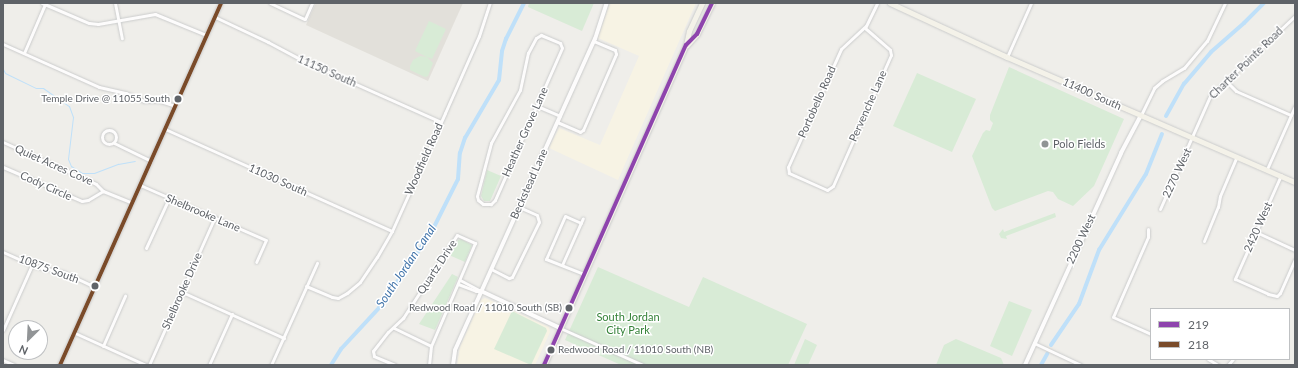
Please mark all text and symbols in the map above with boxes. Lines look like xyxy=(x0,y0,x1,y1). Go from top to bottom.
street label: Charter Pointe Road xyxy=(1206,24,1286,102)
street label: 11150 South xyxy=(295,52,359,90)
street label: Portobello Road xyxy=(795,64,839,140)
street label: Pervenche Lane xyxy=(846,68,890,144)
street label: 11400 South xyxy=(1060,75,1124,113)
street label: Heather Grove Lane xyxy=(499,85,551,179)
place label: Temple Drive @ 11055 South xyxy=(41,93,170,105)
marker: Temple Drive @ 11055 South xyxy=(173,94,183,104)
street label: Woodfield Road xyxy=(402,121,446,197)
place label: Polo Fields xyxy=(1053,137,1105,151)
marker: Polo Fields xyxy=(1040,139,1050,149)
street label: Quiet Acres Cove xyxy=(13,142,95,188)
street label: 2270 West xyxy=(1160,146,1194,200)
street label: Beckstead Lane xyxy=(508,147,550,221)
street label: 11030 South xyxy=(246,161,310,199)
street label: Cody Circle xyxy=(18,169,74,203)
street label: Shelbrooke Lane xyxy=(164,191,242,235)
street label: 2420 West xyxy=(1241,200,1275,254)
street label: 2200 West xyxy=(1064,212,1098,266)
water label: South Jordan Canal xyxy=(373,222,439,310)
street label: Quartz Drive xyxy=(415,237,459,297)
street label: Shelbrooke Drive xyxy=(159,250,205,332)
street label: 10875 South xyxy=(17,252,81,286)
unlabelled marker xyxy=(90,281,100,291)
place label: Redwood Road / 11010 South (SB) xyxy=(409,302,562,314)
marker: Redwood Road / 11010 South (SB) xyxy=(564,303,574,313)
legend xyxy=(1150,308,1290,360)
park label: South Jordan City Park xyxy=(596,311,660,337)
text: 219 xyxy=(1188,317,1209,332)
north arrow xyxy=(8,320,48,360)
text: 218 xyxy=(1188,337,1209,352)
text: N xyxy=(17,343,30,358)
place label: Redwood Road / 11010 South (NB) xyxy=(558,344,713,356)
marker: Redwood Road / 11010 South (NB) xyxy=(546,345,556,355)

